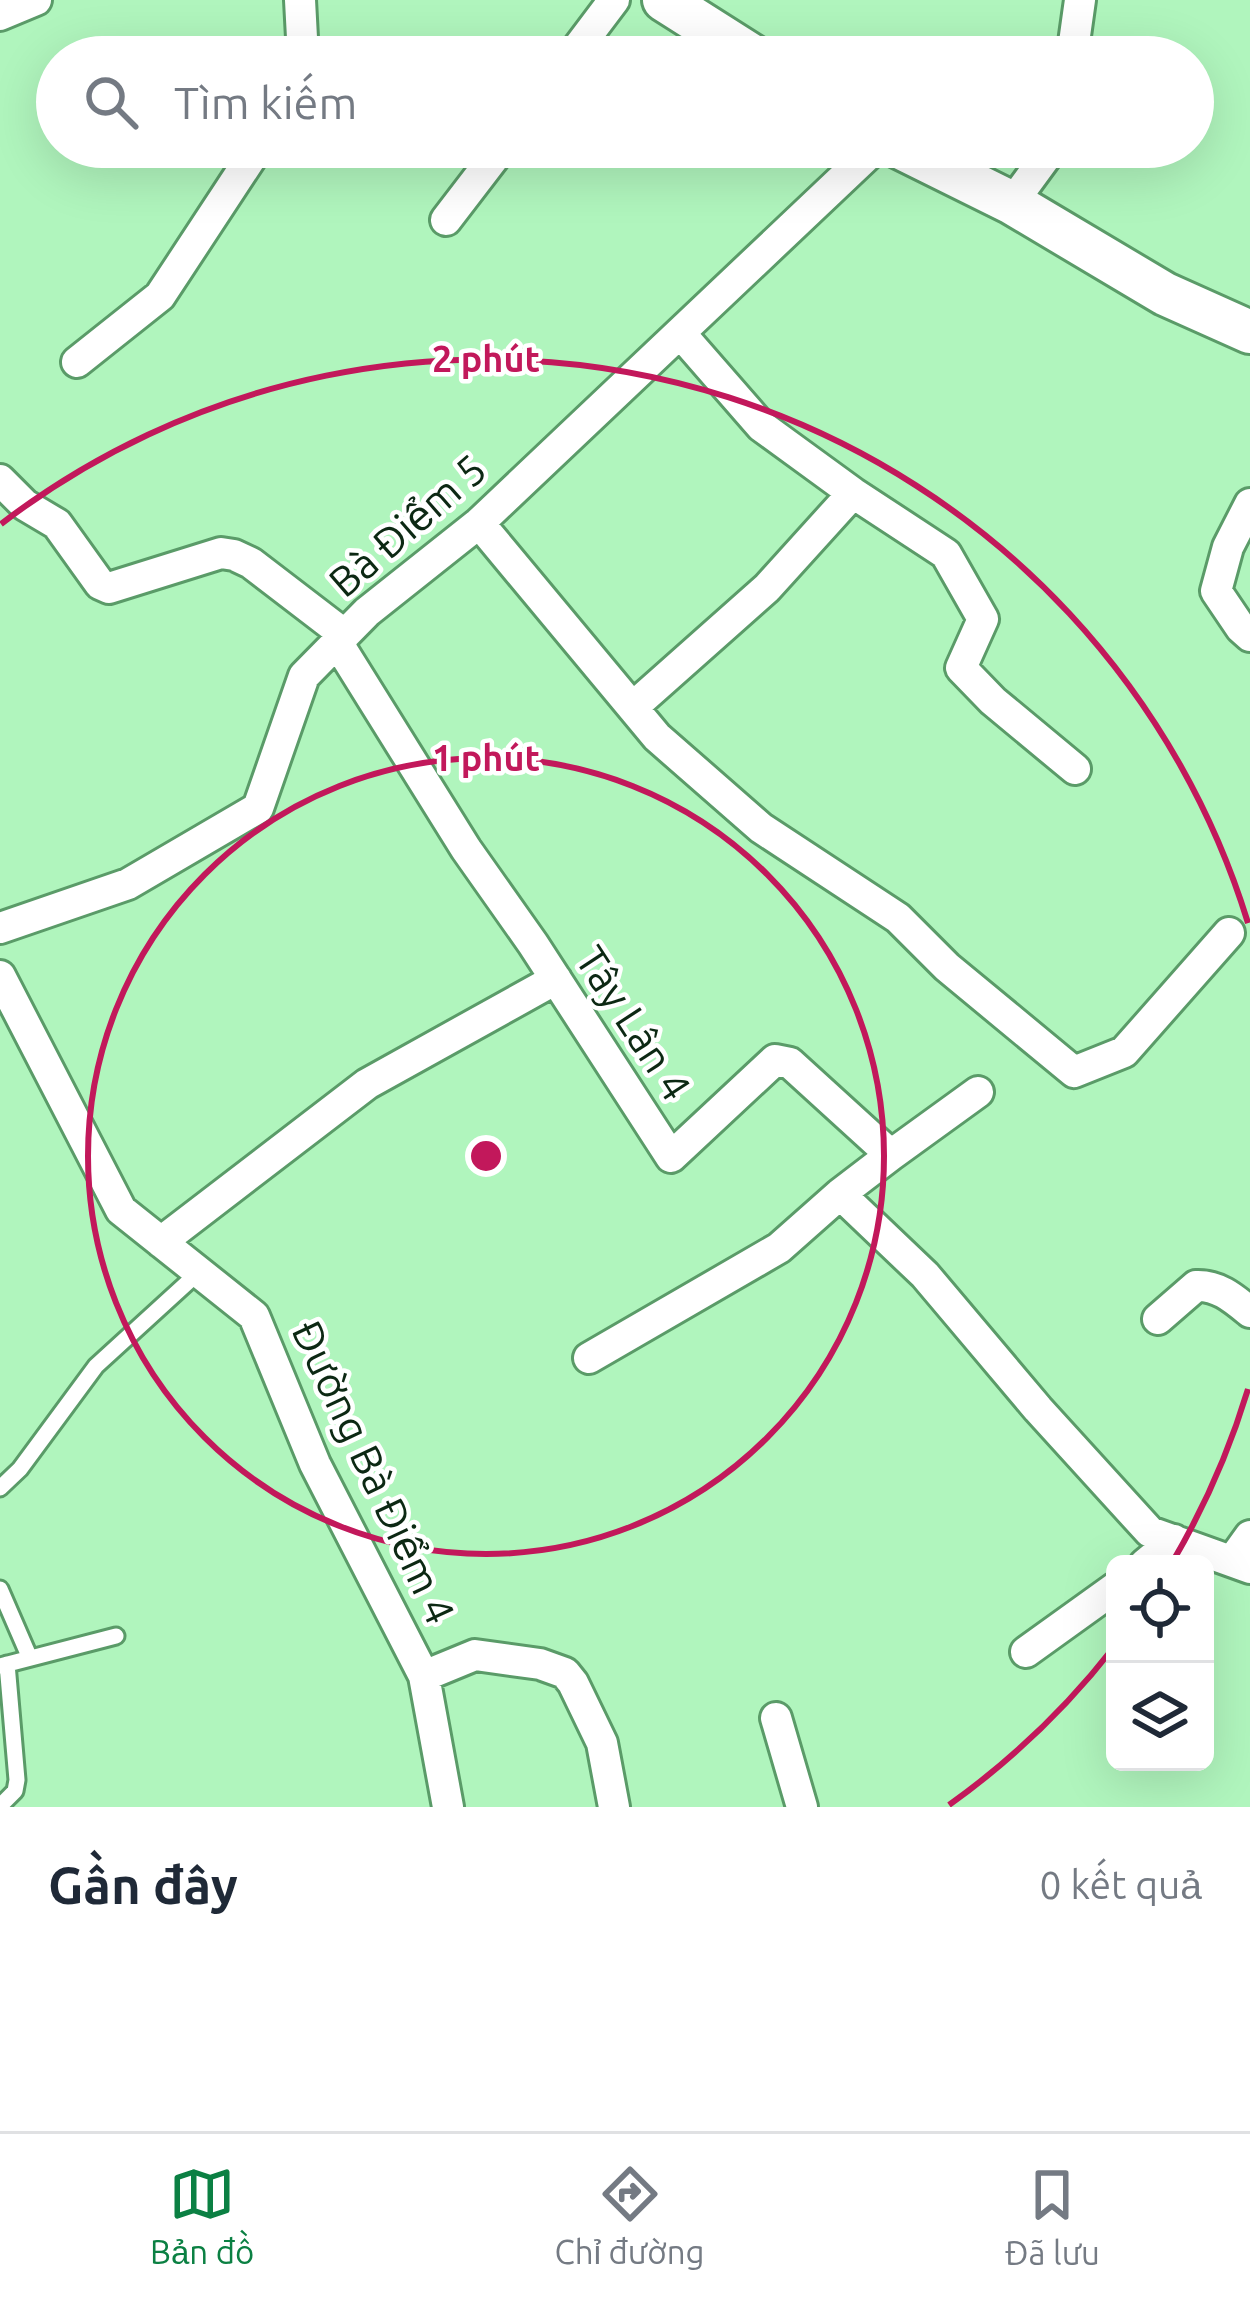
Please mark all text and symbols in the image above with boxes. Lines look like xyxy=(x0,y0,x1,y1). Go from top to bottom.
search box xyxy=(36,36,1214,168)
icon: search xyxy=(78,69,144,135)
text: Tìm kiếm xyxy=(174,77,357,128)
text: 2 phút xyxy=(432,338,540,379)
street label: Bà Điểm 5 xyxy=(319,445,495,605)
text: 1 phút xyxy=(432,737,540,778)
street label: Tây Lân 4 xyxy=(567,937,701,1109)
centre of rings xyxy=(465,1135,507,1177)
street label: Đường Bà Điểm 4 xyxy=(283,1313,465,1631)
map controls xyxy=(1106,1555,1214,1771)
button: locate xyxy=(1106,1555,1214,1663)
button: layers xyxy=(1106,1663,1214,1771)
text: Gần đây xyxy=(48,1856,238,1914)
text: 0 kết quả xyxy=(1039,1863,1202,1906)
tab: Bản đồ xyxy=(150,2161,254,2272)
tab: Chỉ đường xyxy=(555,2161,705,2272)
tab: Đã lưu xyxy=(1005,2162,1100,2271)

